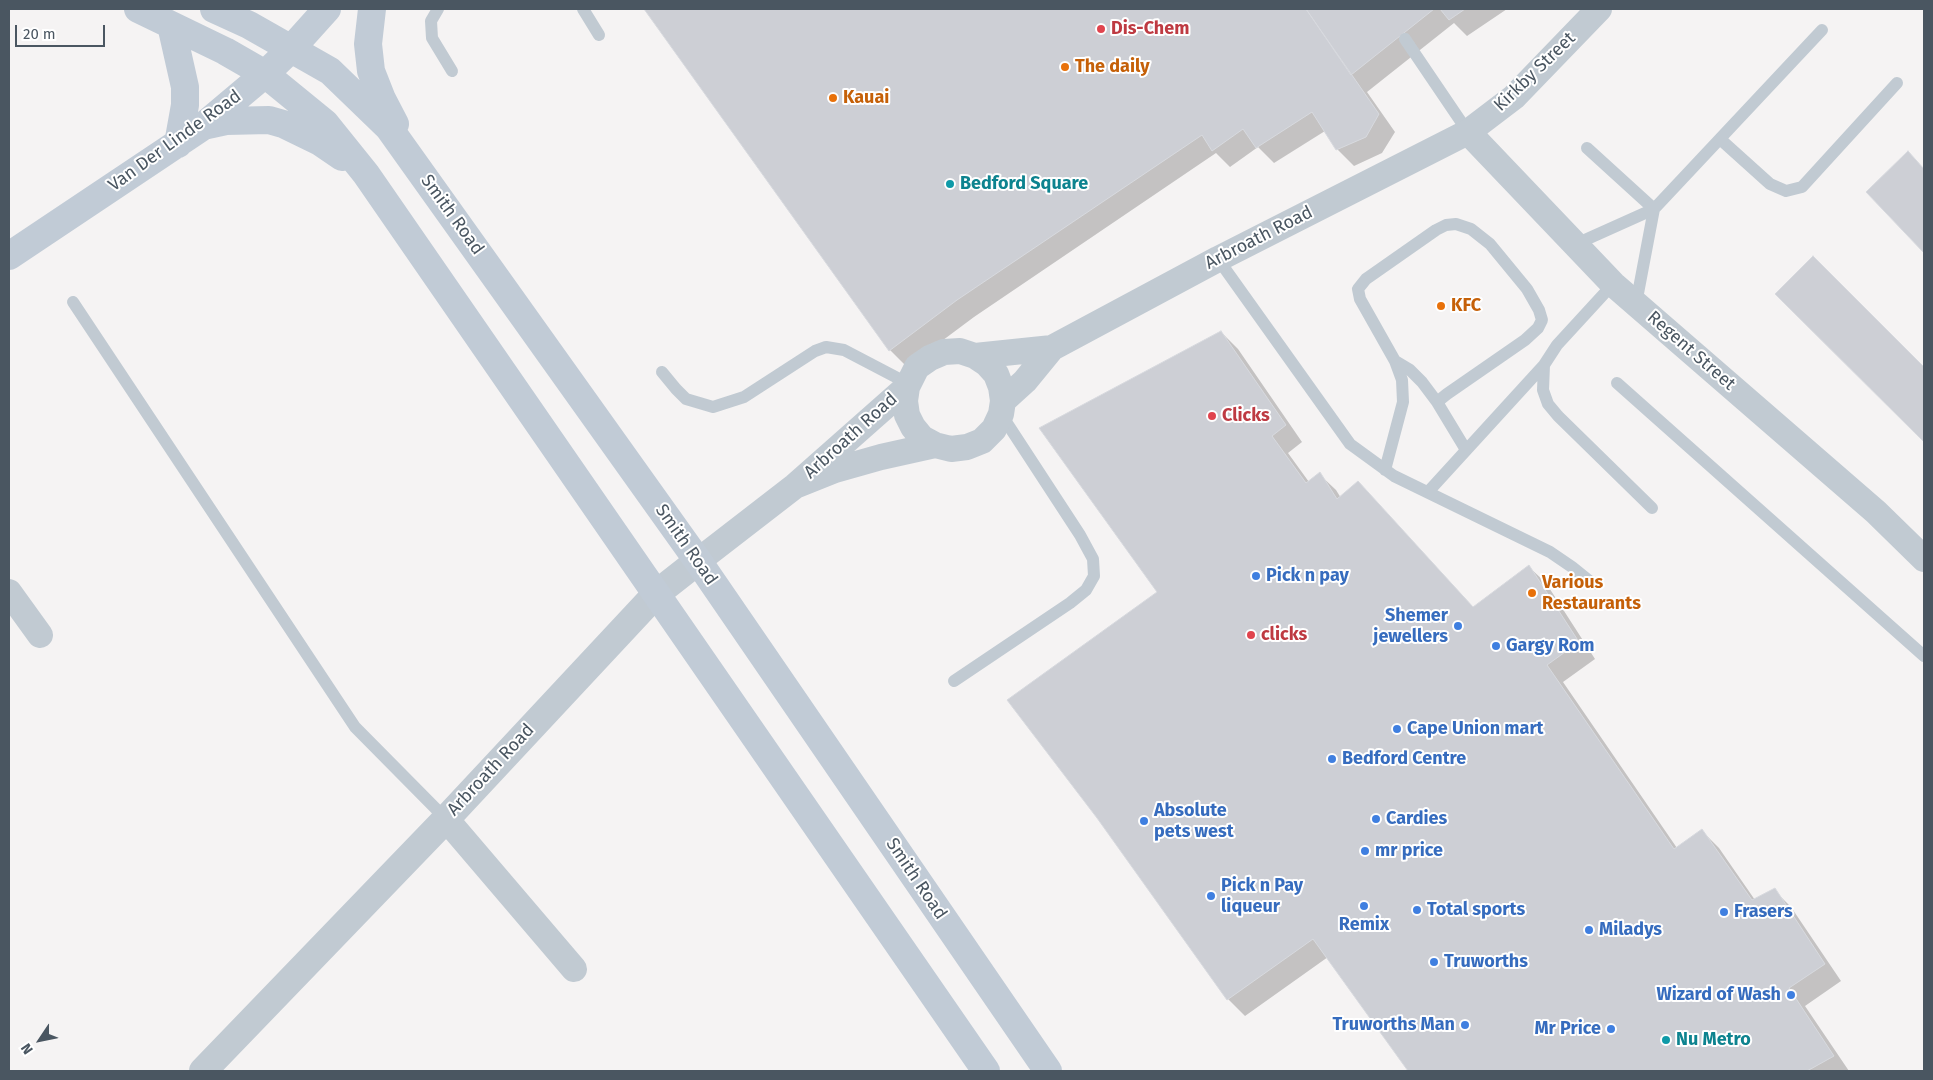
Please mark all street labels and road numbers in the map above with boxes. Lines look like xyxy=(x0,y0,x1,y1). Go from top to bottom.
street label: Kirkby Street xyxy=(1490,28,1580,116)
street label: Van Der Linde Road xyxy=(104,86,246,196)
street label: Smith Road xyxy=(416,171,488,259)
street label: Arbroath Road xyxy=(1202,202,1316,274)
street label: Regent Street xyxy=(1642,307,1740,395)
street label: Arbroath Road xyxy=(800,389,902,483)
street label: Smith Road xyxy=(650,500,722,590)
street label: Arbroath Road xyxy=(443,720,539,820)
street label: Smith Road xyxy=(881,834,951,924)

